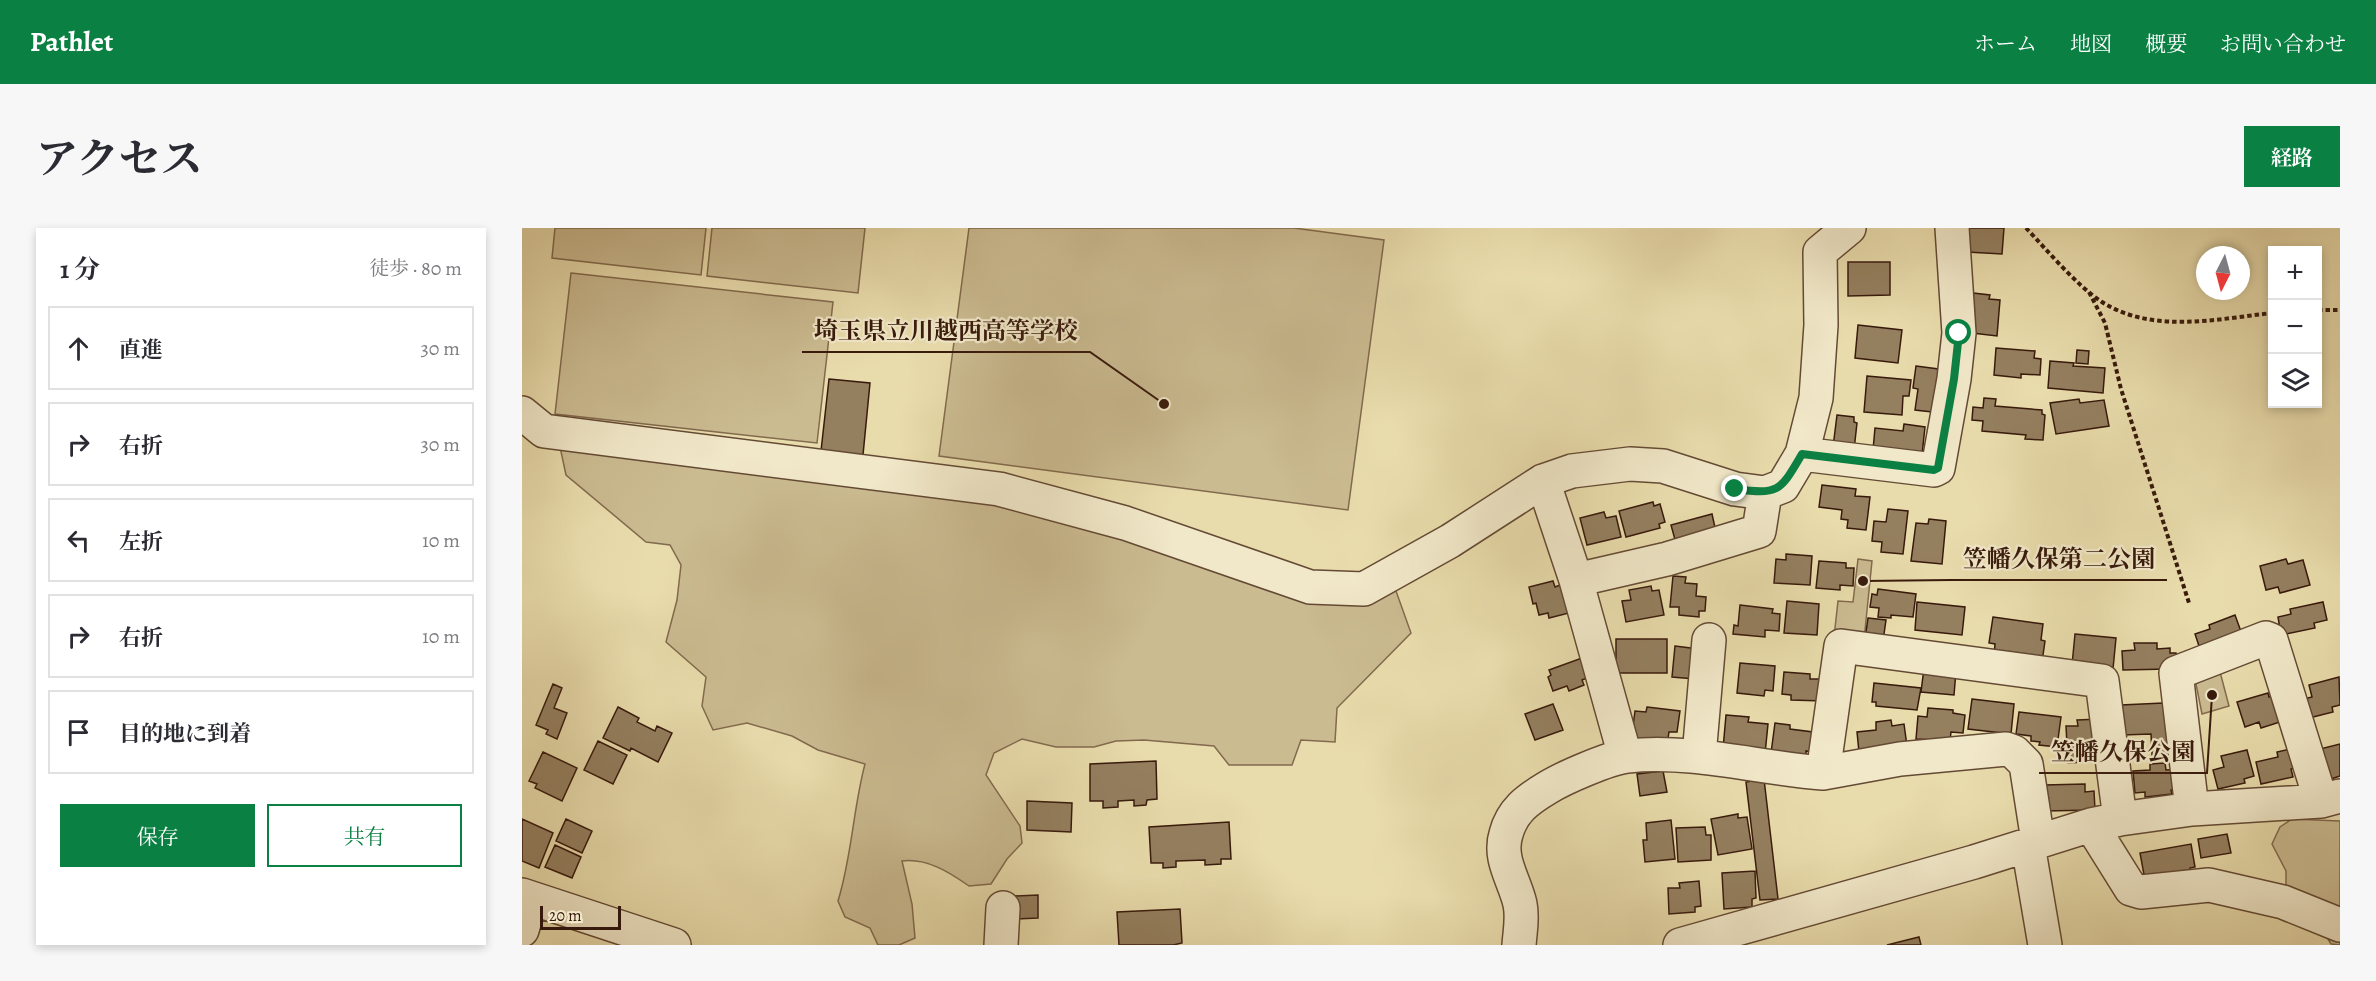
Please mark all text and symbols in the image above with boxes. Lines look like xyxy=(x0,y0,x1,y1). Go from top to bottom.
text: Pathlet xyxy=(30,23,113,61)
text: ホーム xyxy=(1974,30,2037,58)
text: 地図 xyxy=(2070,30,2112,58)
text: 概要 xyxy=(2145,30,2187,58)
text: お問い合わせ xyxy=(2220,30,2346,58)
button: 経路 xyxy=(2244,126,2340,187)
text: アクセス xyxy=(36,130,203,187)
north arrow xyxy=(2196,246,2250,300)
map controls xyxy=(2268,246,2322,408)
button: + xyxy=(2268,246,2322,300)
text: 1 分 xyxy=(60,252,100,287)
text: 徒歩 · 80 m xyxy=(369,255,462,282)
button: − xyxy=(2268,300,2322,354)
callout: 埼玉県立川越西高等学校 xyxy=(802,310,1090,352)
text: 埼玉県立川越西高等学校 xyxy=(814,315,1078,347)
route start xyxy=(1945,319,1971,345)
icon: ahead xyxy=(62,332,95,365)
text: 直進 xyxy=(119,335,163,365)
text: 30 m xyxy=(420,335,460,362)
button: layers xyxy=(2268,354,2322,408)
icon: right xyxy=(62,428,95,461)
text: 右折 xyxy=(119,431,163,461)
text: 30 m xyxy=(420,431,460,458)
route end xyxy=(1721,475,1747,501)
icon: left xyxy=(62,524,95,557)
text: 左折 xyxy=(119,527,163,557)
text: 10 m xyxy=(422,527,460,554)
callout: 笠幡久保第二公園 xyxy=(1951,538,2167,580)
text: 笠幡久保第二公園 xyxy=(1963,543,2155,575)
icon: right xyxy=(62,620,95,653)
text: 右折 xyxy=(119,623,163,653)
text: 10 m xyxy=(422,623,460,650)
icon: arrive xyxy=(62,716,95,749)
text: 目的地に到着 xyxy=(119,719,251,749)
callout: 笠幡久保公園 xyxy=(2039,731,2207,773)
text: 笠幡久保公園 xyxy=(2051,736,2195,768)
button: 保存 xyxy=(60,804,255,867)
button: 共有 xyxy=(267,804,462,867)
scale bar xyxy=(540,903,621,930)
text: 20 m xyxy=(549,905,582,927)

